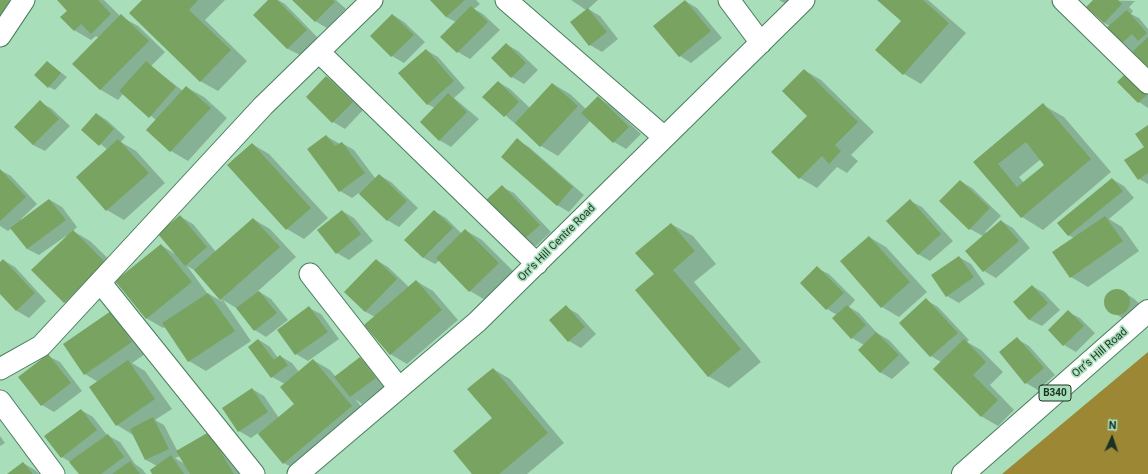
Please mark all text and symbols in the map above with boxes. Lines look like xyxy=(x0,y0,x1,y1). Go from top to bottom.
street label: Orr's Hill Centre Road xyxy=(516,202,598,284)
street label: Orr’s Hill Road xyxy=(1070,325,1130,381)
road number: B340 xyxy=(1039,385,1071,401)
north arrow xyxy=(1092,418,1132,458)
text: N xyxy=(1108,419,1117,432)

